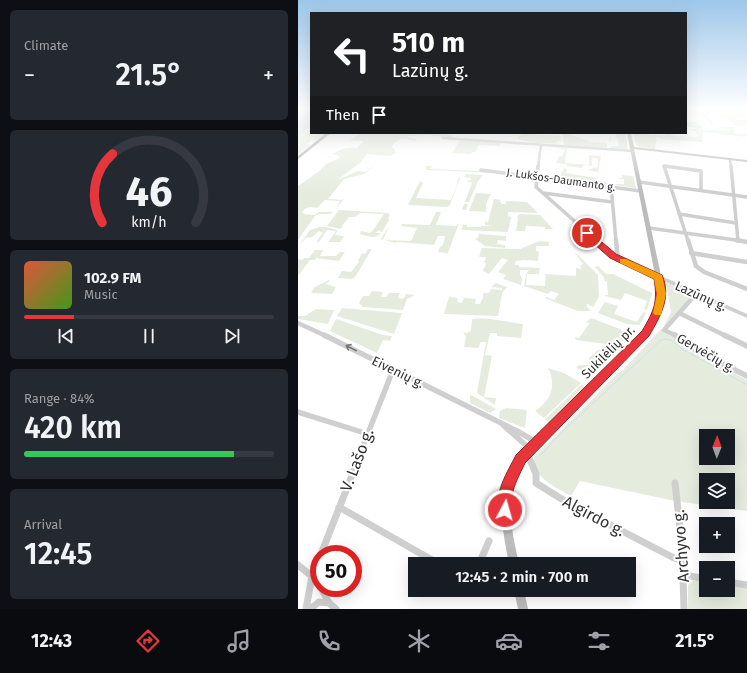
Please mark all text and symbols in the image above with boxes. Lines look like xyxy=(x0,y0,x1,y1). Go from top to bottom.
text: 510 m xyxy=(392,26,465,59)
icon: left xyxy=(326,28,378,80)
text: Climate xyxy=(24,38,68,53)
text: 21.5° xyxy=(116,57,183,93)
text: Lazūnų g. xyxy=(392,60,468,82)
text: − xyxy=(24,62,35,89)
text: + xyxy=(263,62,274,89)
icon: arrive xyxy=(368,104,390,126)
text: Then xyxy=(326,106,360,124)
text: 46 xyxy=(126,166,172,216)
street label: J. Lukšos-Daumanto g. xyxy=(506,166,617,194)
text: km/h xyxy=(131,213,167,230)
pin xyxy=(570,216,604,250)
icon: arrive xyxy=(576,222,598,244)
text: 102.9 FM xyxy=(84,269,141,287)
street label: Lazūnų g. xyxy=(673,278,729,314)
text: Music xyxy=(84,287,118,302)
street label: Sukilėlių pr. xyxy=(578,322,638,382)
icon: previous xyxy=(55,325,77,347)
icon: pause xyxy=(138,325,160,347)
icon: next xyxy=(221,325,243,347)
street label: Gervėčių g. xyxy=(674,330,738,376)
one-way arrow xyxy=(345,344,357,351)
street label: Eivenių g. xyxy=(369,353,427,391)
text: Range · 84% xyxy=(24,391,94,406)
text: 420 km xyxy=(24,410,122,446)
street label: V. Lašo g. xyxy=(336,426,378,494)
north arrow xyxy=(699,429,735,465)
map controls xyxy=(699,429,735,597)
button: layers xyxy=(699,473,735,509)
position arrow xyxy=(484,489,526,531)
street label: Algirdo g. xyxy=(560,492,628,540)
street label: Archyvo g. xyxy=(669,509,693,583)
text: Arrival xyxy=(24,517,62,532)
button: + xyxy=(699,517,735,553)
text: 12:45 xyxy=(24,536,92,572)
speed limit sign: 50 xyxy=(310,545,362,597)
button: − xyxy=(699,561,735,597)
text: 12:45 · 2 min · 700 m xyxy=(455,568,589,586)
icon: directions xyxy=(134,627,162,655)
icon: music xyxy=(225,627,253,655)
icon: phone xyxy=(315,627,343,655)
icon: climate xyxy=(405,627,433,655)
icon: car xyxy=(495,627,523,655)
icon: filters xyxy=(585,627,613,655)
text: 12:43 xyxy=(31,630,72,652)
text: 21.5° xyxy=(675,630,716,652)

